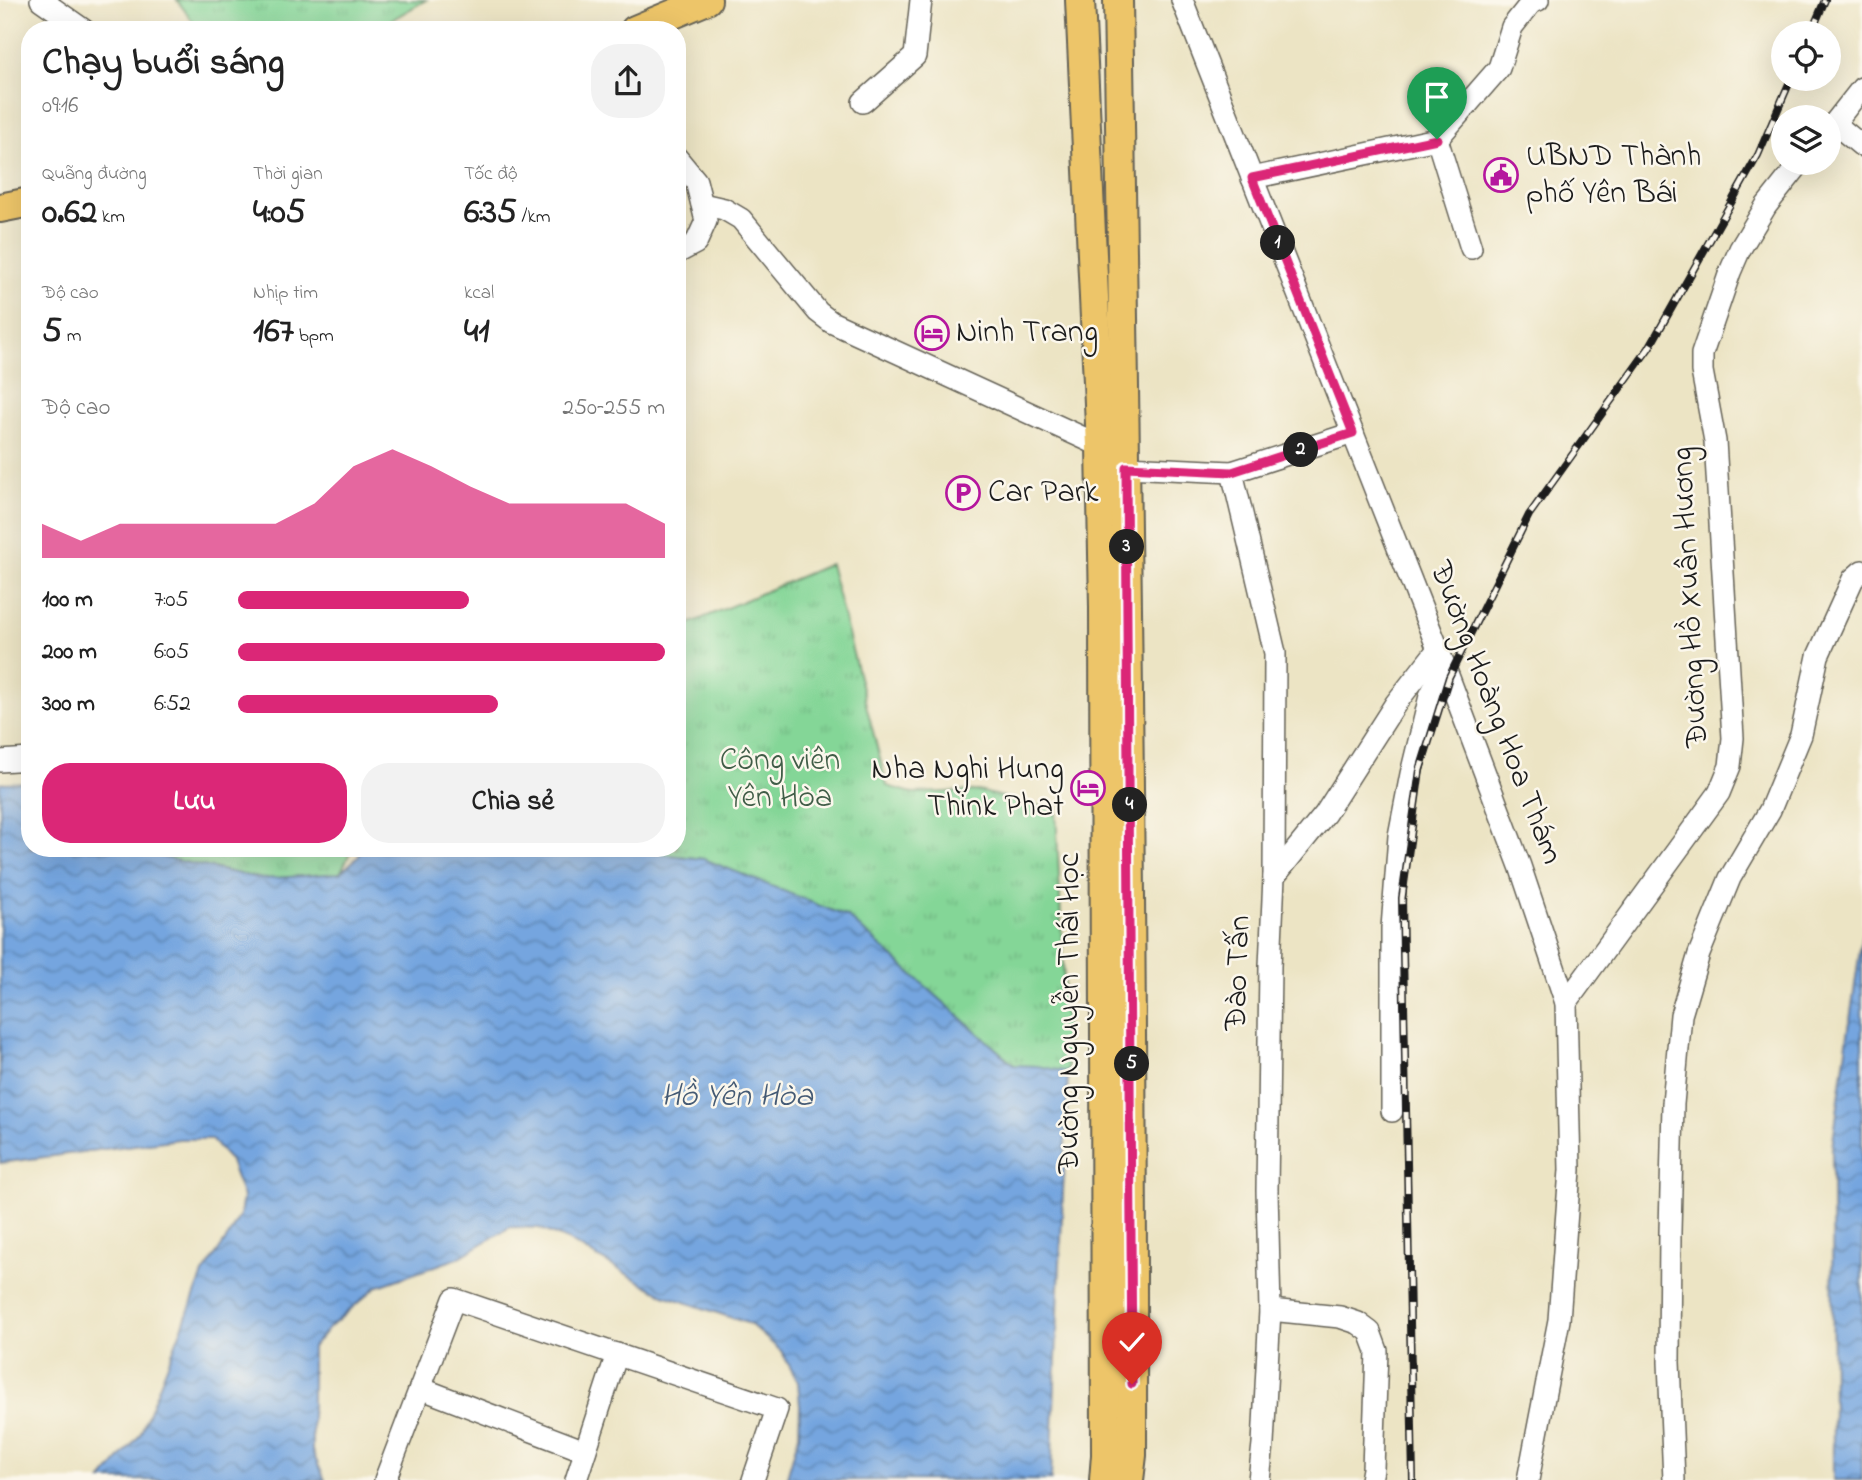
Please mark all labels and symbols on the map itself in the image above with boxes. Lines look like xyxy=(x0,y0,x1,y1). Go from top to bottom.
pin xyxy=(1407,67,1467,139)
place label: UBND Thành phố Yên Bái xyxy=(1526,134,1702,218)
public building icon: UBND Thành phố Yên Bái xyxy=(1482,156,1520,194)
pin: 1 xyxy=(1260,226,1296,260)
place label: Ninh Trang xyxy=(956,310,1098,357)
hotel icon: Ninh Trang xyxy=(913,314,951,352)
pin: 2 xyxy=(1284,433,1318,468)
street label: Đường Hồ Xuân Hương xyxy=(1660,445,1722,750)
place label: Car Park xyxy=(988,470,1100,517)
parking icon: Car Park xyxy=(944,474,982,512)
pin: 3 xyxy=(1110,530,1144,564)
street label: Đường Hoàng Hoa Thám xyxy=(1415,554,1574,871)
park label: Công viên Yên Hòa xyxy=(720,738,840,822)
place label: Nha Nghi Hung Think Phat xyxy=(871,747,1064,831)
hotel icon: Nha Nghi Hung Think Phat xyxy=(1069,769,1107,807)
pin: 4 xyxy=(1112,788,1148,822)
street label: Đường Nguyễn Thái Học xyxy=(1047,852,1094,1174)
street label: Đào Tấn xyxy=(1213,914,1265,1033)
pin: 5 xyxy=(1114,1046,1150,1082)
water label: Hồ Yên Hòa xyxy=(661,1073,814,1121)
pin xyxy=(1102,1312,1162,1384)

